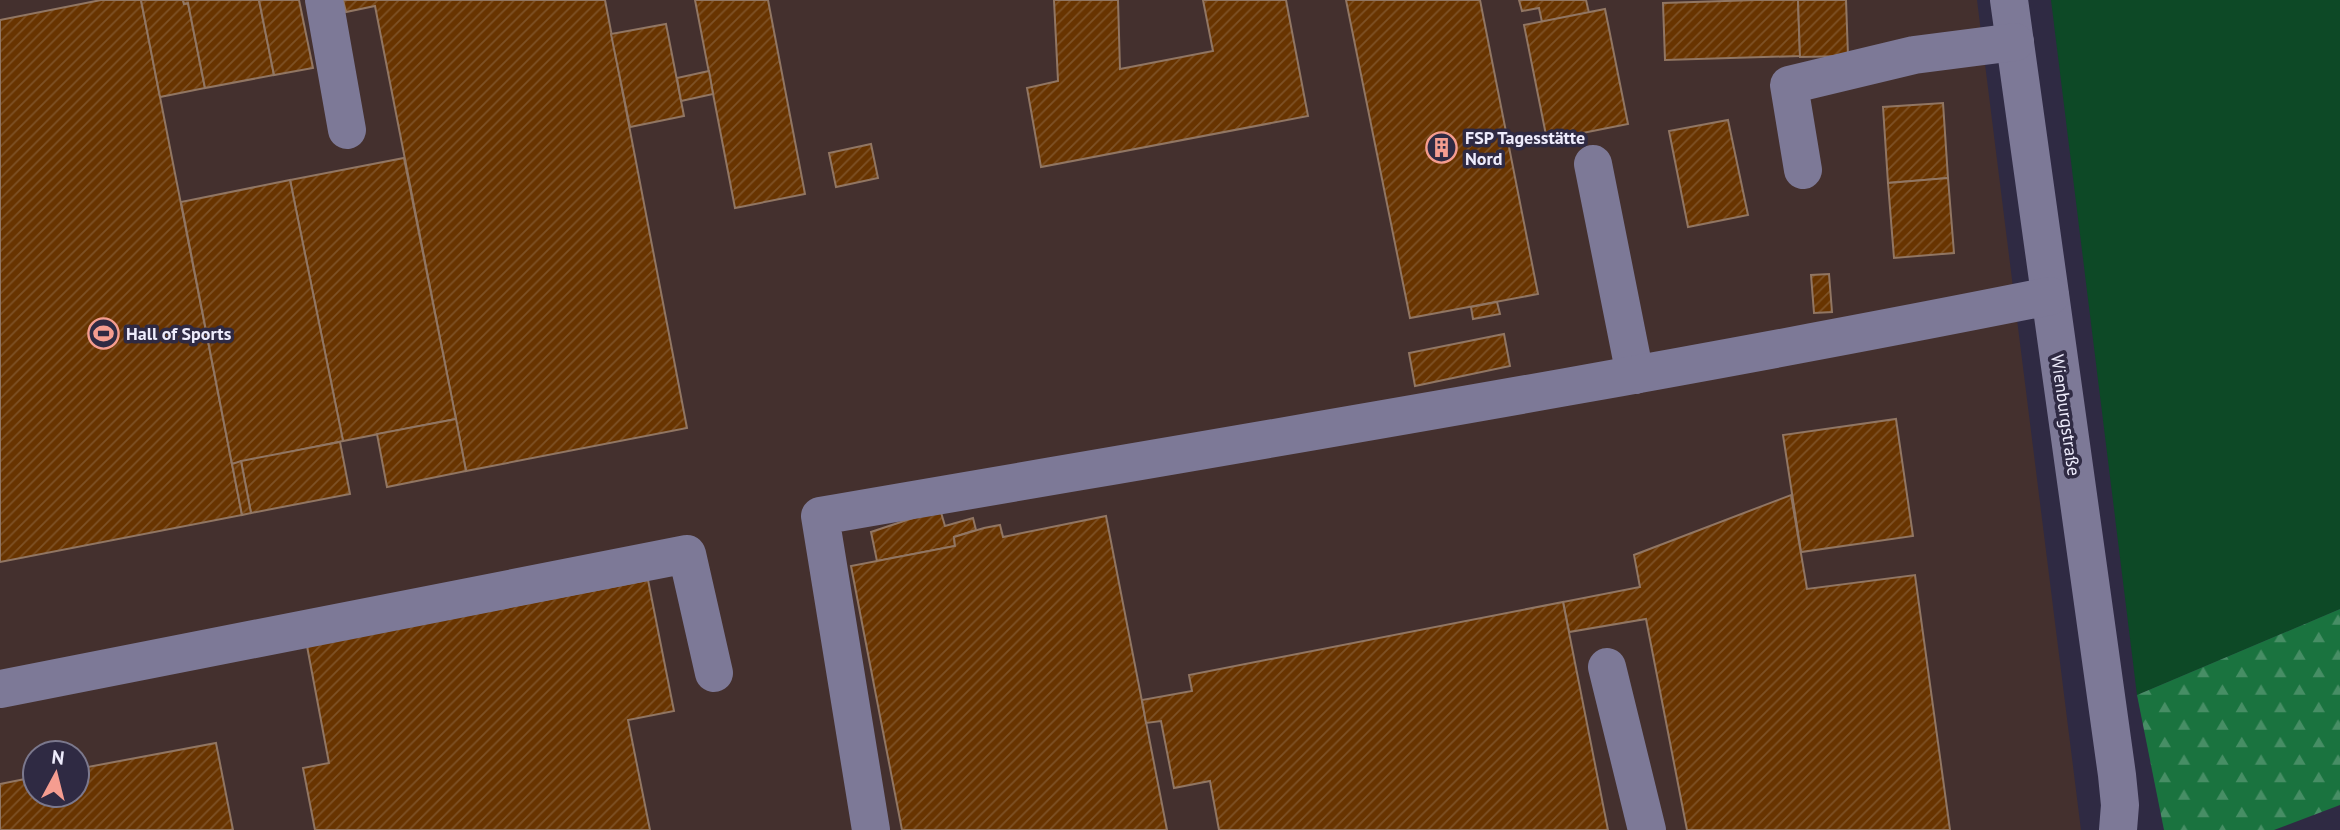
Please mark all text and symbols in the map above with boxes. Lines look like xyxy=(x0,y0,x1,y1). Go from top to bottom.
place label: FSP Tagesstätte Nord xyxy=(1465,126,1585,170)
building icon: FSP Tagesstätte Nord xyxy=(1425,130,1459,164)
sports icon: Hall of Sports xyxy=(86,316,120,350)
place label: Hall of Sports xyxy=(126,322,232,345)
street label: Wienburgstraße xyxy=(2046,353,2086,477)
north arrow xyxy=(21,739,91,809)
text: N xyxy=(50,744,66,770)

